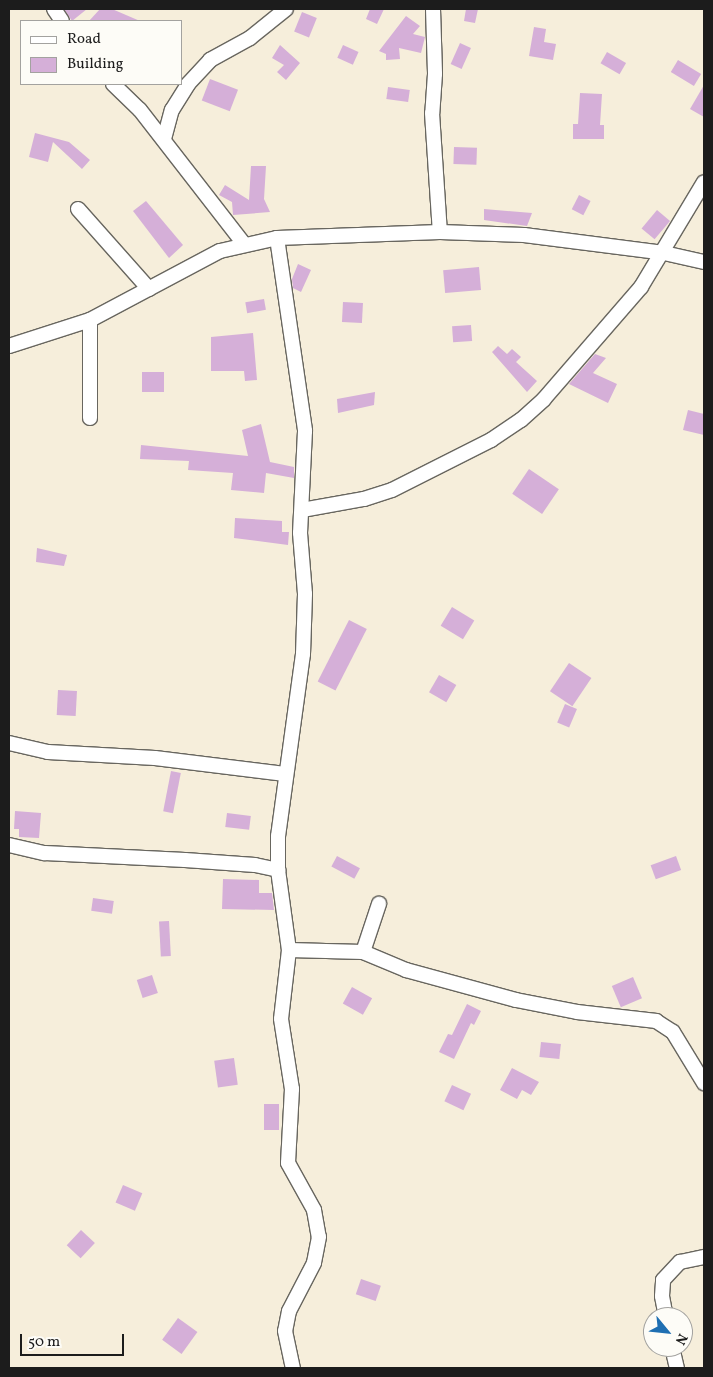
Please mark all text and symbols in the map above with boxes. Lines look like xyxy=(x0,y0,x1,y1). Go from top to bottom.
legend xyxy=(20,20,182,85)
text: Road xyxy=(67,29,101,50)
text: Building xyxy=(67,54,123,75)
north arrow xyxy=(643,1307,693,1357)
scale bar xyxy=(22,1324,126,1356)
text: N xyxy=(670,1330,692,1348)
text: 50 m xyxy=(28,1332,60,1353)

